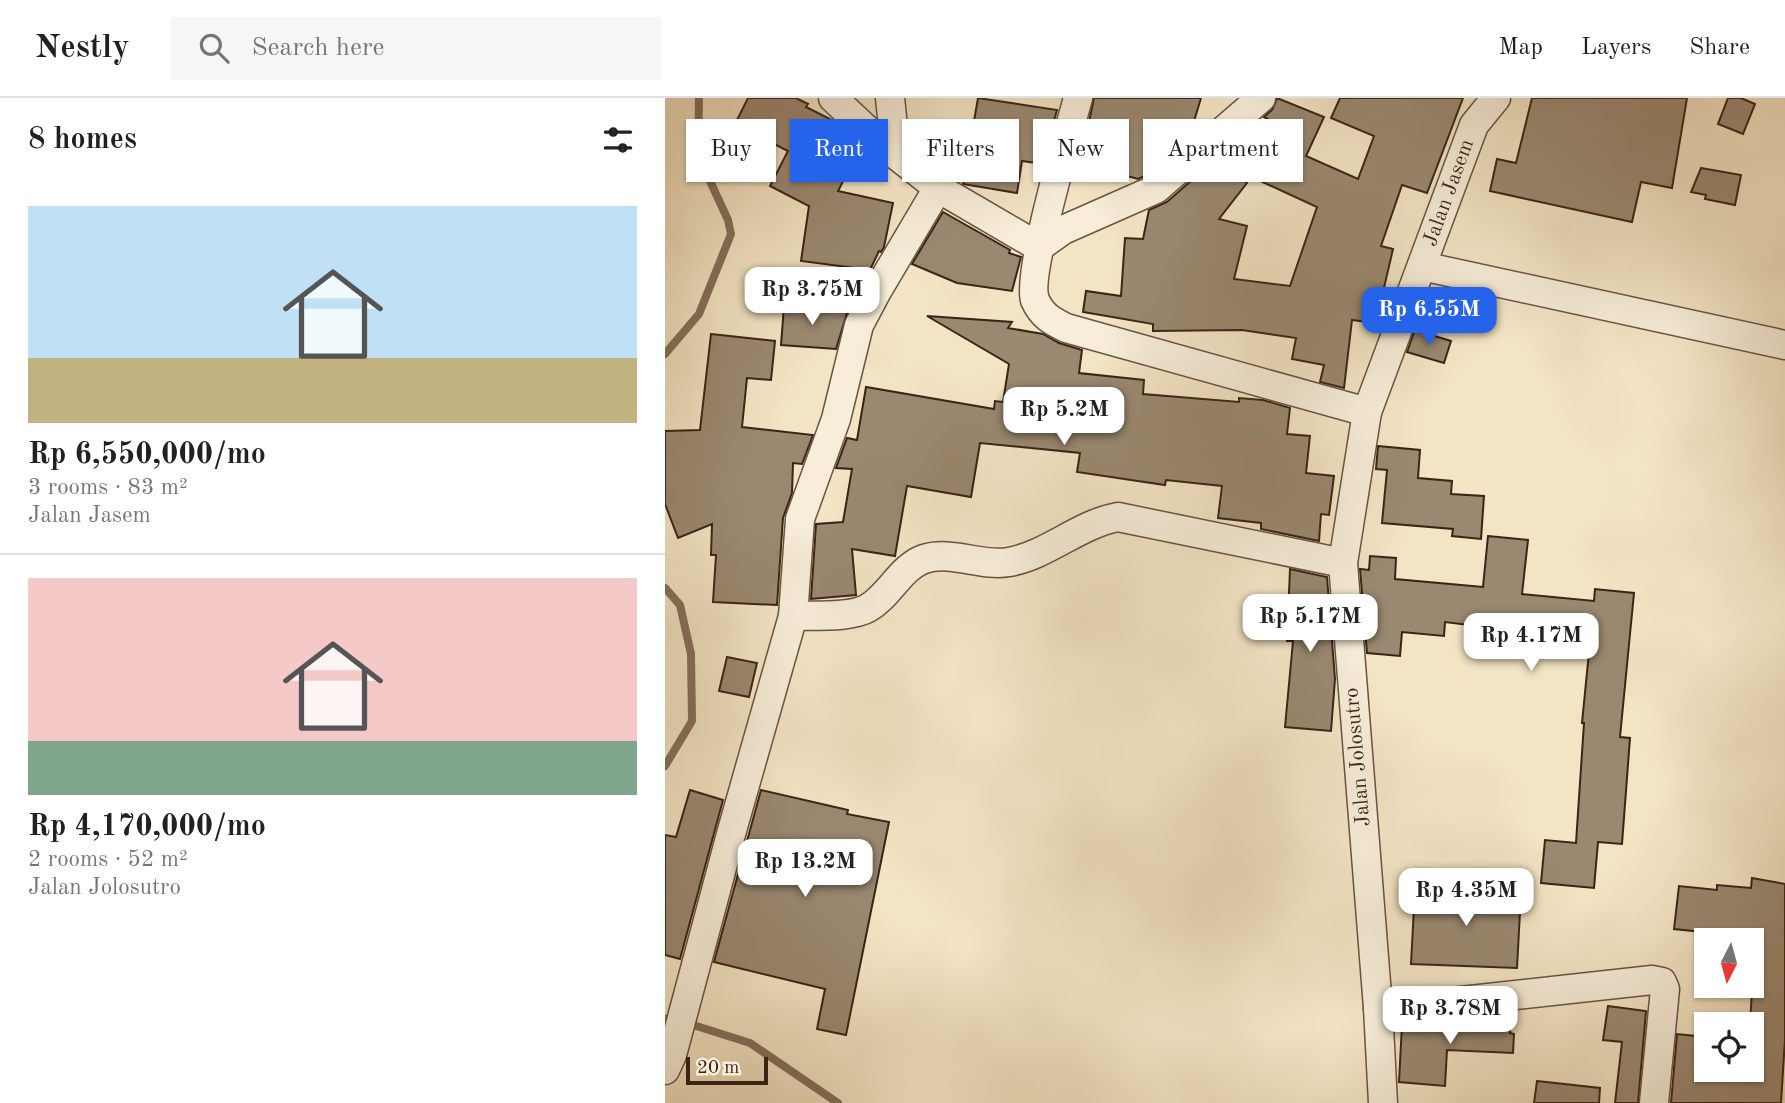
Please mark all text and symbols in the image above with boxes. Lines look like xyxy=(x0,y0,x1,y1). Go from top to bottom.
search box xyxy=(171,17,661,80)
icon: search xyxy=(195,29,233,67)
text: Nestly xyxy=(35,32,129,65)
text: Search here xyxy=(251,35,385,61)
text: Map xyxy=(1499,36,1543,60)
text: Layers xyxy=(1581,36,1651,60)
text: Share xyxy=(1689,36,1750,60)
chip: Buy xyxy=(686,119,776,182)
chip: Rent xyxy=(790,119,888,182)
chip: Filters xyxy=(902,119,1019,182)
chip: New xyxy=(1033,119,1129,182)
chip: Apartment xyxy=(1143,119,1303,182)
icon: filters xyxy=(599,121,637,159)
text: 8 homes xyxy=(28,125,137,155)
street label: Jalan Jasem xyxy=(1420,137,1478,249)
icon: home xyxy=(270,251,396,377)
pin: Rp 3.75M xyxy=(740,268,884,327)
text: Rp 3.75M xyxy=(761,278,863,301)
pin: Rp 6.55M xyxy=(1357,288,1501,347)
text: Rp 6.55M xyxy=(1378,298,1480,321)
pin: Rp 5.2M xyxy=(999,388,1129,447)
text: Rp 5.2M xyxy=(1019,398,1109,421)
text: Rp 6,550,000/mo xyxy=(28,440,266,470)
text: 3 rooms · 83 m² xyxy=(28,476,188,499)
text: Jalan Jasem xyxy=(28,504,151,527)
pin: Rp 5.17M xyxy=(1238,594,1382,654)
text: Rp 5.17M xyxy=(1259,605,1361,628)
pin: Rp 4.17M xyxy=(1459,614,1603,673)
icon: home xyxy=(270,623,396,749)
text: Rp 4.17M xyxy=(1480,624,1582,647)
street label: Jalan Jolosutro xyxy=(1341,687,1375,827)
text: Rp 4,170,000/mo xyxy=(28,812,266,842)
pin: Rp 13.2M xyxy=(733,840,877,899)
text: 2 rooms · 52 m² xyxy=(28,848,188,871)
text: Rp 13.2M xyxy=(754,850,856,873)
pin: Rp 4.35M xyxy=(1394,868,1538,928)
text: Jalan Jolosutro xyxy=(28,876,181,899)
text: Rp 4.35M xyxy=(1415,879,1517,902)
north arrow xyxy=(1694,928,1764,998)
map controls xyxy=(1694,928,1764,1082)
pin: Rp 3.78M xyxy=(1378,986,1522,1046)
text: Rp 3.78M xyxy=(1399,997,1501,1020)
button: locate xyxy=(1694,1012,1764,1082)
scale bar xyxy=(686,1054,768,1086)
text: 20 m xyxy=(697,1059,739,1078)

